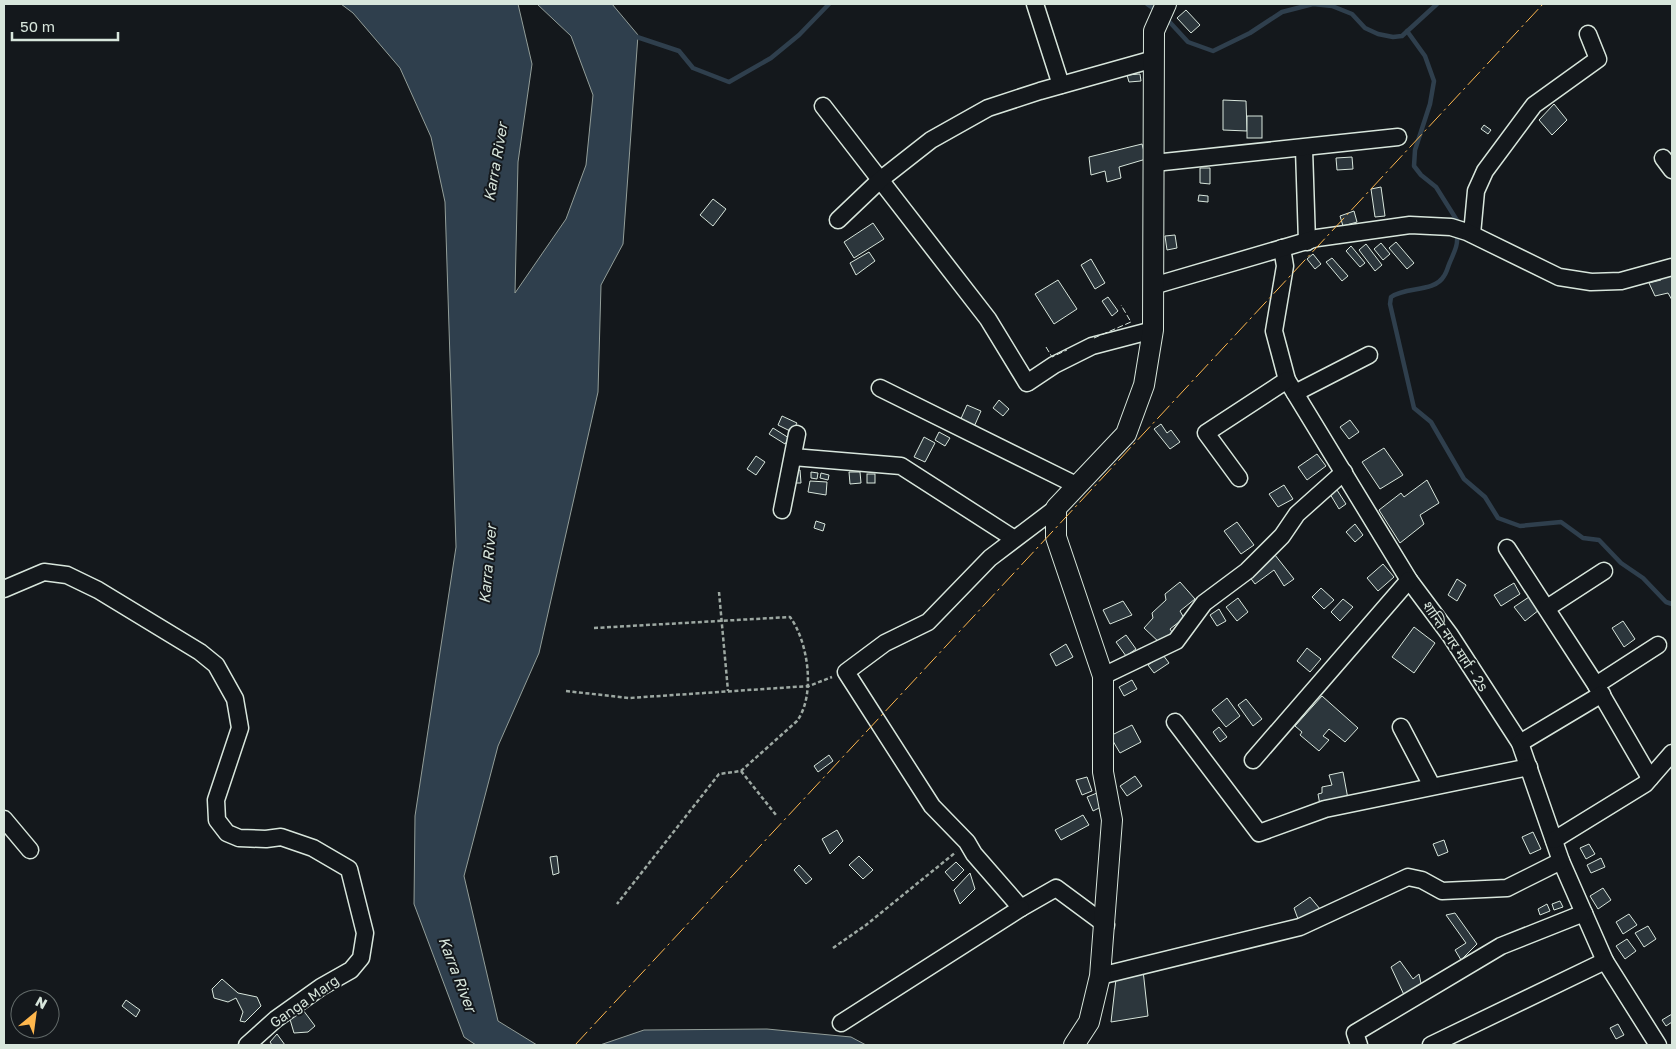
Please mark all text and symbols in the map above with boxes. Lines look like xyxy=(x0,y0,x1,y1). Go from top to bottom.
scale bar xyxy=(12,10,119,42)
text: 50 m xyxy=(20,17,55,35)
water label: Karra River xyxy=(479,119,511,203)
water label: Karra River xyxy=(475,522,500,604)
street label: शान्ति नगर मार्ग - 2s xyxy=(1420,598,1492,694)
water label: Karra River xyxy=(435,934,481,1016)
street label: Ganga Marg xyxy=(266,971,342,1031)
north arrow xyxy=(10,989,60,1039)
text: N xyxy=(33,992,50,1012)

